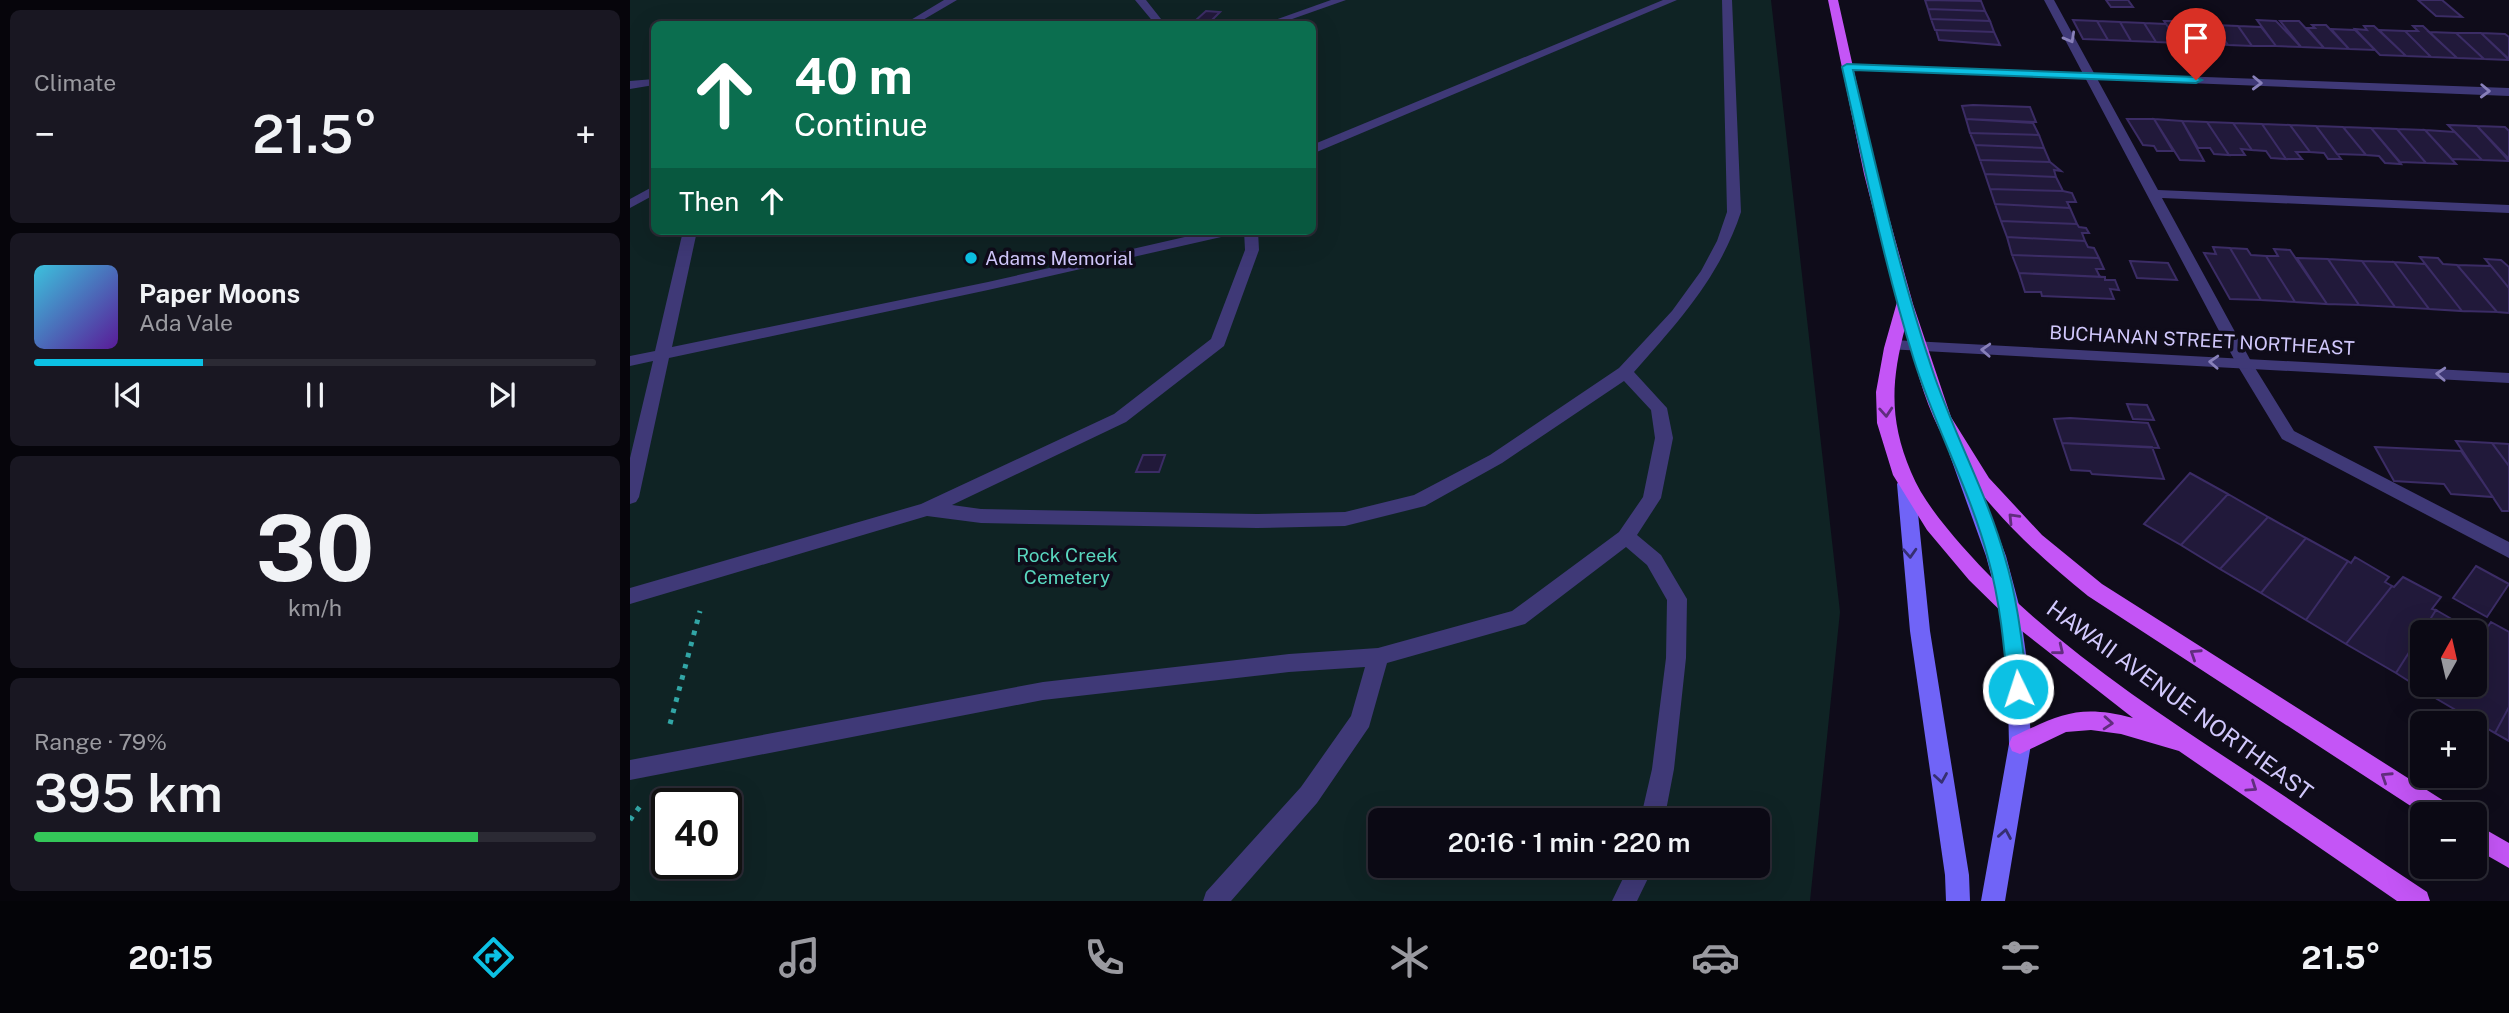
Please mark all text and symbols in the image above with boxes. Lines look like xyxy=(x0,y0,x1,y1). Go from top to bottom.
pin xyxy=(2166,8,2226,80)
icon: arrive xyxy=(2177,19,2215,57)
one-way arrow xyxy=(2062,31,2075,43)
text: 40 m xyxy=(794,47,913,105)
icon: ahead xyxy=(679,49,770,140)
text: Climate xyxy=(34,69,116,96)
one-way arrow xyxy=(2252,75,2263,90)
one-way arrow xyxy=(2479,84,2490,99)
text: 21.5° xyxy=(252,104,378,165)
text: Continue xyxy=(794,106,928,143)
text: − xyxy=(34,112,55,157)
text: + xyxy=(575,112,596,157)
icon: ahead xyxy=(753,182,791,220)
text: Then xyxy=(679,186,739,217)
place label: Adams Memorial xyxy=(985,247,1134,269)
marker: Adams Memorial xyxy=(963,250,979,266)
text: Paper Moons xyxy=(139,278,300,309)
text: Ada Vale xyxy=(139,309,233,336)
street label: BUCHANAN STREET NORTHEAST xyxy=(2049,321,2355,359)
one-way arrow xyxy=(1981,342,1992,357)
one-way arrow xyxy=(2208,354,2219,369)
one-way arrow xyxy=(2435,367,2446,382)
icon: previous xyxy=(109,376,147,414)
icon: pause xyxy=(296,376,334,414)
icon: next xyxy=(483,376,521,414)
one-way arrow xyxy=(1878,407,1893,418)
text: 30 xyxy=(256,495,374,601)
one-way arrow xyxy=(2009,513,2022,526)
park label: Rock Creek Cemetery xyxy=(1016,544,1118,588)
one-way arrow xyxy=(1903,547,1918,558)
text: km/h xyxy=(288,594,342,621)
street label: HAWAII AVENUE NORTHEAST xyxy=(2042,594,2318,806)
north arrow xyxy=(2410,620,2487,696)
map controls xyxy=(2410,620,2487,879)
one-way arrow xyxy=(2052,642,2064,655)
one-way arrow xyxy=(2190,649,2203,662)
position arrow xyxy=(1981,652,2055,726)
button: + xyxy=(2410,711,2487,788)
one-way arrow xyxy=(2103,715,2114,730)
text: Range · 79% xyxy=(34,728,167,755)
text: 395 km xyxy=(34,763,223,824)
one-way arrow xyxy=(1933,772,1948,784)
one-way arrow xyxy=(2381,772,2394,785)
one-way arrow xyxy=(2244,779,2257,792)
speed limit sign: 40 xyxy=(651,788,742,879)
button: − xyxy=(2410,802,2487,879)
text: 20:16 · 1 min · 220 m xyxy=(1448,827,1690,858)
one-way arrow xyxy=(1997,828,2012,840)
icon: directions xyxy=(469,933,518,982)
icon: music xyxy=(775,933,824,982)
icon: phone xyxy=(1080,933,1129,982)
icon: climate xyxy=(1385,933,1434,982)
icon: car xyxy=(1691,933,1740,982)
icon: filters xyxy=(1996,933,2045,982)
text: 20:15 xyxy=(128,939,213,976)
text: 21.5° xyxy=(2301,939,2381,976)

